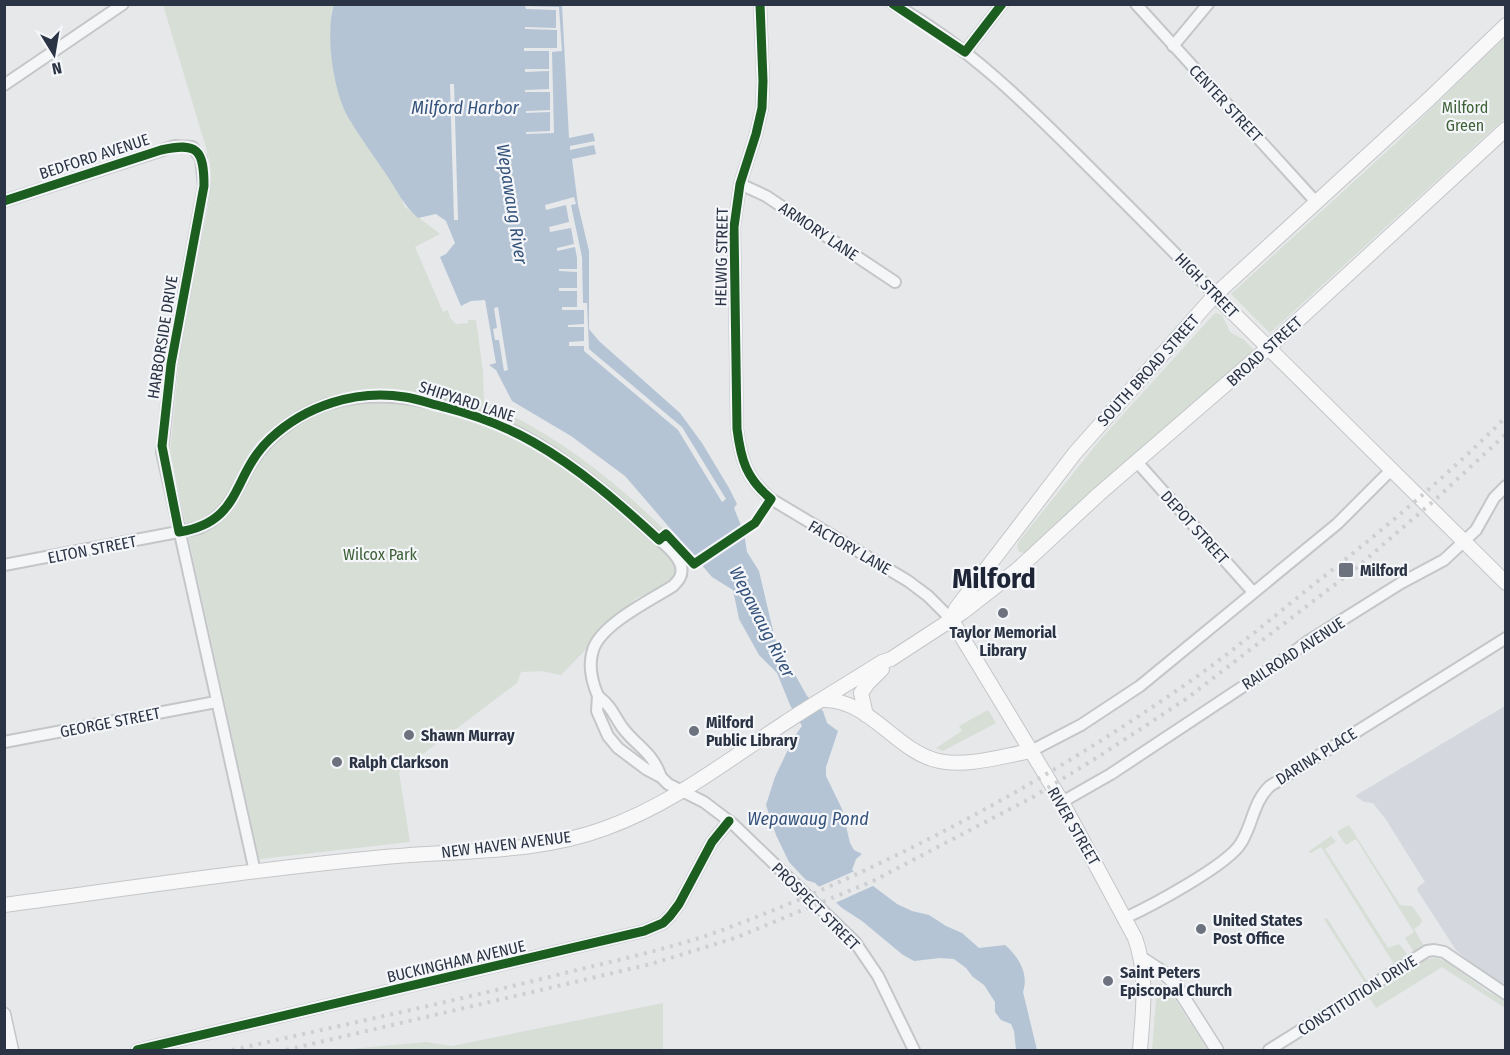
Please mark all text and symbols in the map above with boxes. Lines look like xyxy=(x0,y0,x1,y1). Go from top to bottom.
north arrow xyxy=(24,24,84,84)
text: N xyxy=(50,58,63,78)
street label: CENTER STREET xyxy=(1185,61,1267,146)
water label: Milford Harbor xyxy=(411,97,520,119)
park label: Milford Green xyxy=(1442,98,1488,135)
street label: BEDFORD AVENUE xyxy=(37,130,152,183)
water label: Wepawaug River xyxy=(492,142,532,266)
street label: ARMORY LANE xyxy=(776,198,862,265)
street label: HELWIG STREET xyxy=(711,207,732,307)
street label: HIGH STREET xyxy=(1171,249,1243,322)
street label: HARBORSIDE DRIVE xyxy=(143,274,182,400)
street label: SOUTH BROAD STREET xyxy=(1093,310,1204,430)
street label: BROAD STREET xyxy=(1223,312,1306,390)
street label: SHIPYARD LANE xyxy=(416,377,517,426)
street label: DEPOT STREET xyxy=(1157,487,1233,568)
street label: FACTORY LANE xyxy=(805,516,894,579)
street label: ELTON STREET xyxy=(46,531,139,567)
park label: Wilcox Park xyxy=(343,545,418,564)
marker: Milford xyxy=(1337,561,1355,579)
place label: Milford xyxy=(1360,561,1408,580)
district label: Milford xyxy=(952,562,1036,595)
water label: Wepawaug River xyxy=(725,563,800,682)
marker: Taylor Memorial Library xyxy=(996,606,1010,620)
street label: RAILROAD AVENUE xyxy=(1238,613,1348,694)
place label: Taylor Memorial Library xyxy=(950,623,1057,660)
street label: GEORGE STREET xyxy=(58,703,162,742)
place label: Milford Public Library xyxy=(706,713,798,750)
marker: Milford Public Library xyxy=(687,724,701,738)
street label: DARINA PLACE xyxy=(1272,724,1360,789)
place label: Shawn Murray xyxy=(421,726,515,745)
marker: Shawn Murray xyxy=(402,728,416,742)
place label: Ralph Clarkson xyxy=(349,753,449,772)
marker: Ralph Clarkson xyxy=(330,755,344,769)
street label: RIVER STREET xyxy=(1044,784,1104,869)
water label: Wepawaug Pond xyxy=(747,808,869,830)
street label: NEW HAVEN AVENUE xyxy=(440,827,572,862)
street label: PROSPECT STREET xyxy=(768,859,864,954)
place label: United States Post Office xyxy=(1213,911,1303,948)
marker: United States Post Office xyxy=(1194,922,1208,936)
street label: BUCKINGHAM AVENUE xyxy=(385,936,527,987)
street label: CONSTITUTION DRIVE xyxy=(1294,951,1420,1040)
place label: Saint Peters Episcopal Church xyxy=(1120,963,1232,1000)
marker: Saint Peters Episcopal Church xyxy=(1101,974,1115,988)

